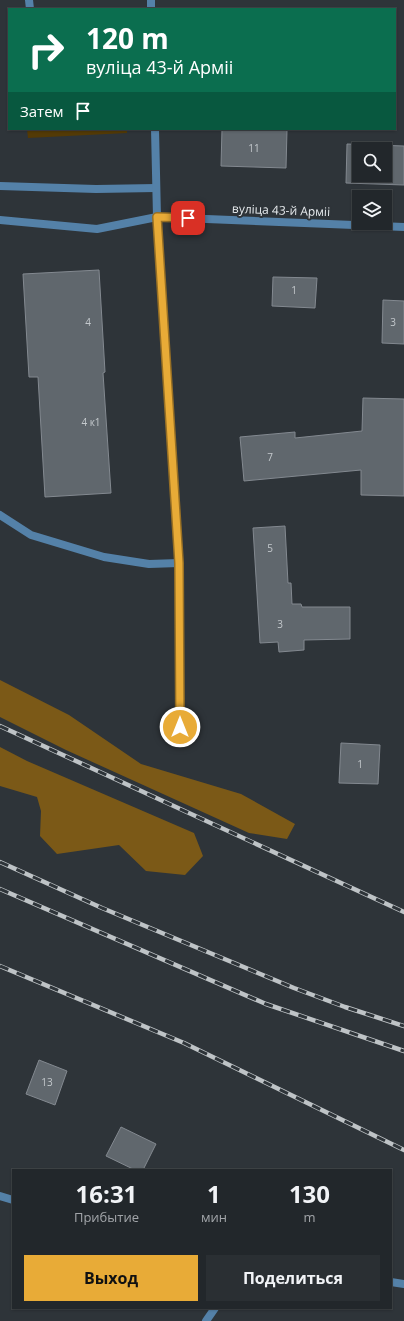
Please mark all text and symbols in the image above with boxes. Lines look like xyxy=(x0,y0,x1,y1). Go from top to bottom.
text: 120 m xyxy=(86,19,169,57)
icon: right xyxy=(20,24,72,76)
text: вуліца 43-й Арміі xyxy=(86,55,233,79)
icon: arrive xyxy=(72,100,94,122)
text: Затем xyxy=(20,101,64,121)
house number: 11 xyxy=(248,141,260,155)
map controls xyxy=(352,142,392,230)
button: search xyxy=(352,142,392,182)
button: layers xyxy=(352,190,392,230)
street label: вуліца 43-й Арміі xyxy=(232,200,330,220)
pin xyxy=(171,201,205,235)
icon: arrive xyxy=(177,207,199,229)
house number: 1 xyxy=(291,283,297,297)
house number: 4 xyxy=(85,315,91,329)
house number: 3 xyxy=(390,315,396,329)
house number: 4 к1 xyxy=(81,415,101,429)
house number: 7 xyxy=(267,450,273,464)
house number: 5 xyxy=(267,541,273,555)
house number: 3 xyxy=(277,617,283,631)
position arrow xyxy=(159,706,201,748)
house number: 1 xyxy=(357,757,363,771)
house number: 13 xyxy=(41,1075,53,1089)
text: 16:31 xyxy=(76,1177,137,1210)
text: 1 xyxy=(207,1177,221,1210)
text: 130 xyxy=(289,1177,330,1210)
text: Прибытие xyxy=(74,1208,139,1226)
text: мин xyxy=(201,1208,227,1226)
text: m xyxy=(303,1208,316,1226)
button: Выход xyxy=(24,1255,198,1301)
button: Поделиться xyxy=(206,1255,380,1301)

